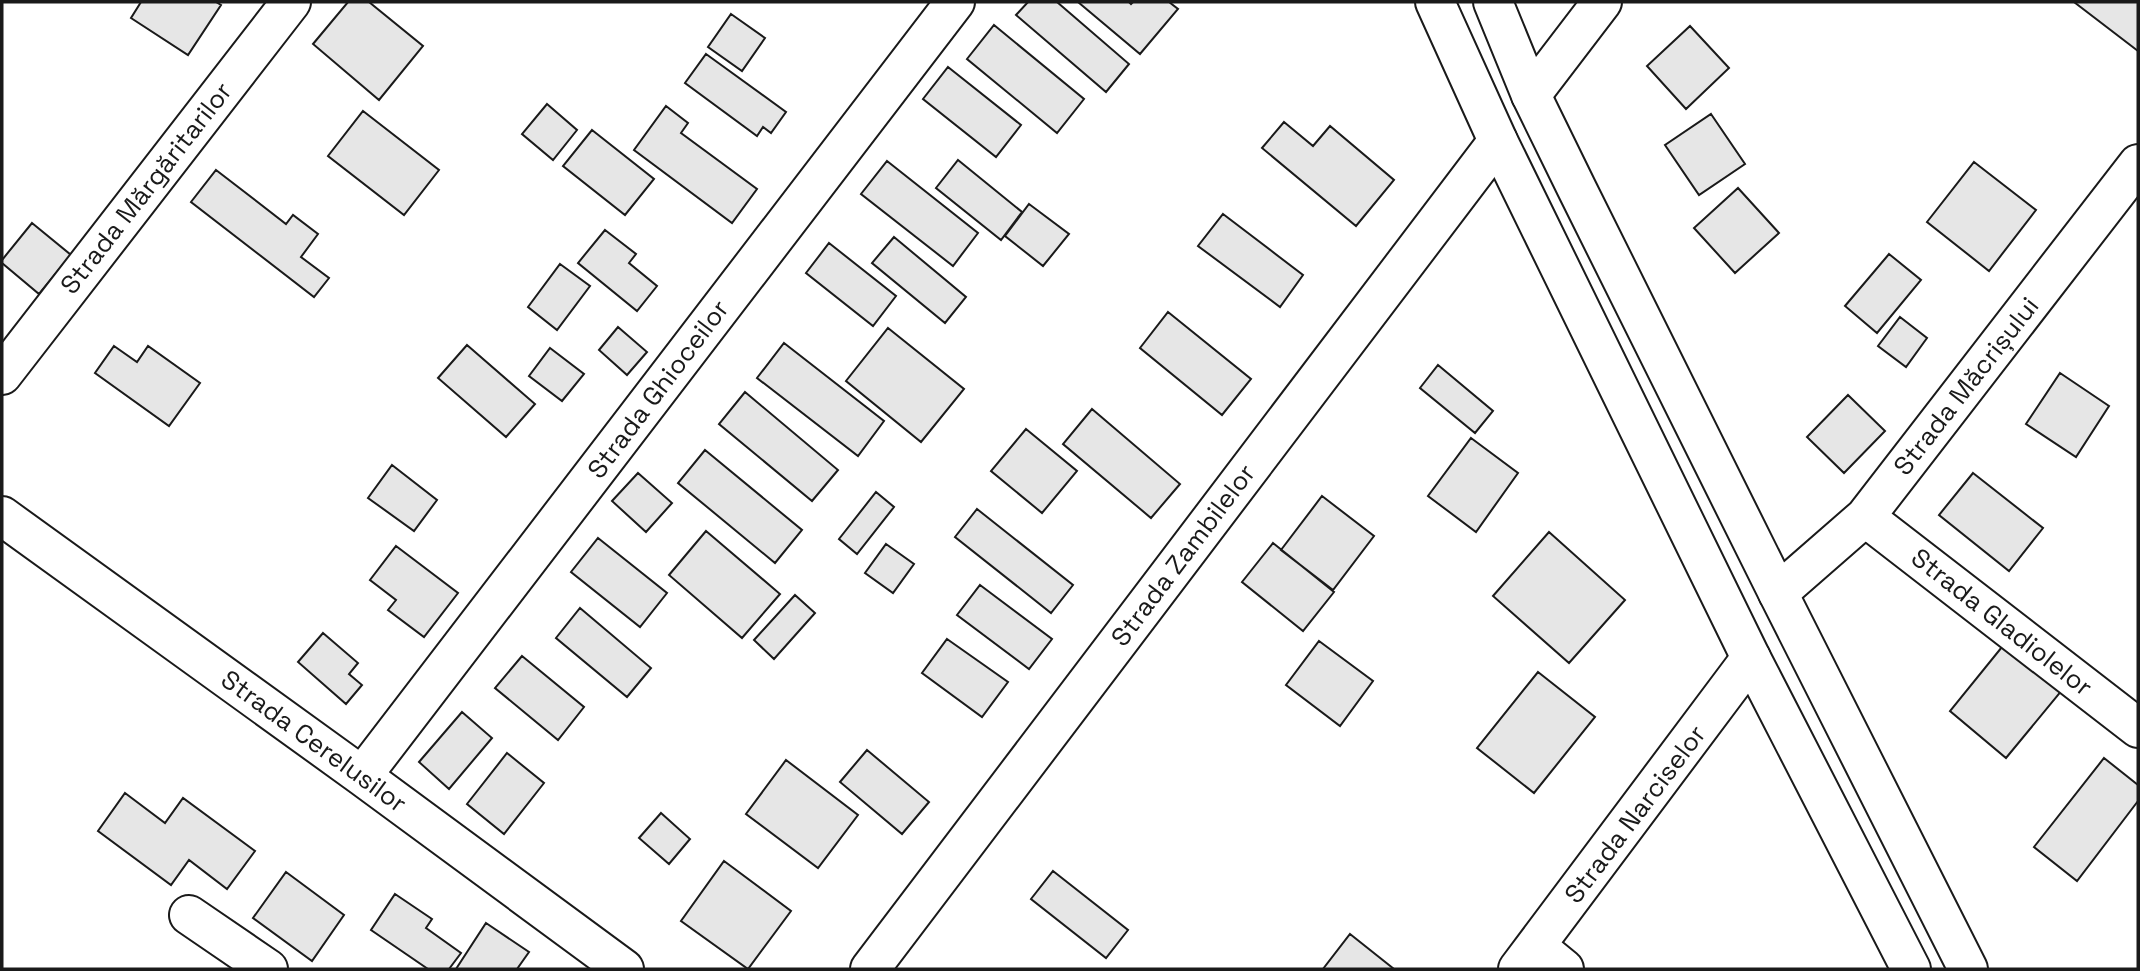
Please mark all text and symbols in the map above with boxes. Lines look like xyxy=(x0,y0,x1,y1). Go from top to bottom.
street label: Strada Mărgăritarilor xyxy=(53,75,239,301)
street label: Strada Măcrișului xyxy=(1886,290,2046,482)
street label: Strada Ghioceilor xyxy=(580,293,736,485)
street label: Strada Zambilelor xyxy=(1103,457,1263,653)
street label: Strada Gladiolelor xyxy=(1904,540,2100,704)
street label: Strada Cerelusilor xyxy=(214,662,414,820)
street label: Strada Narciselor xyxy=(1557,718,1713,910)

